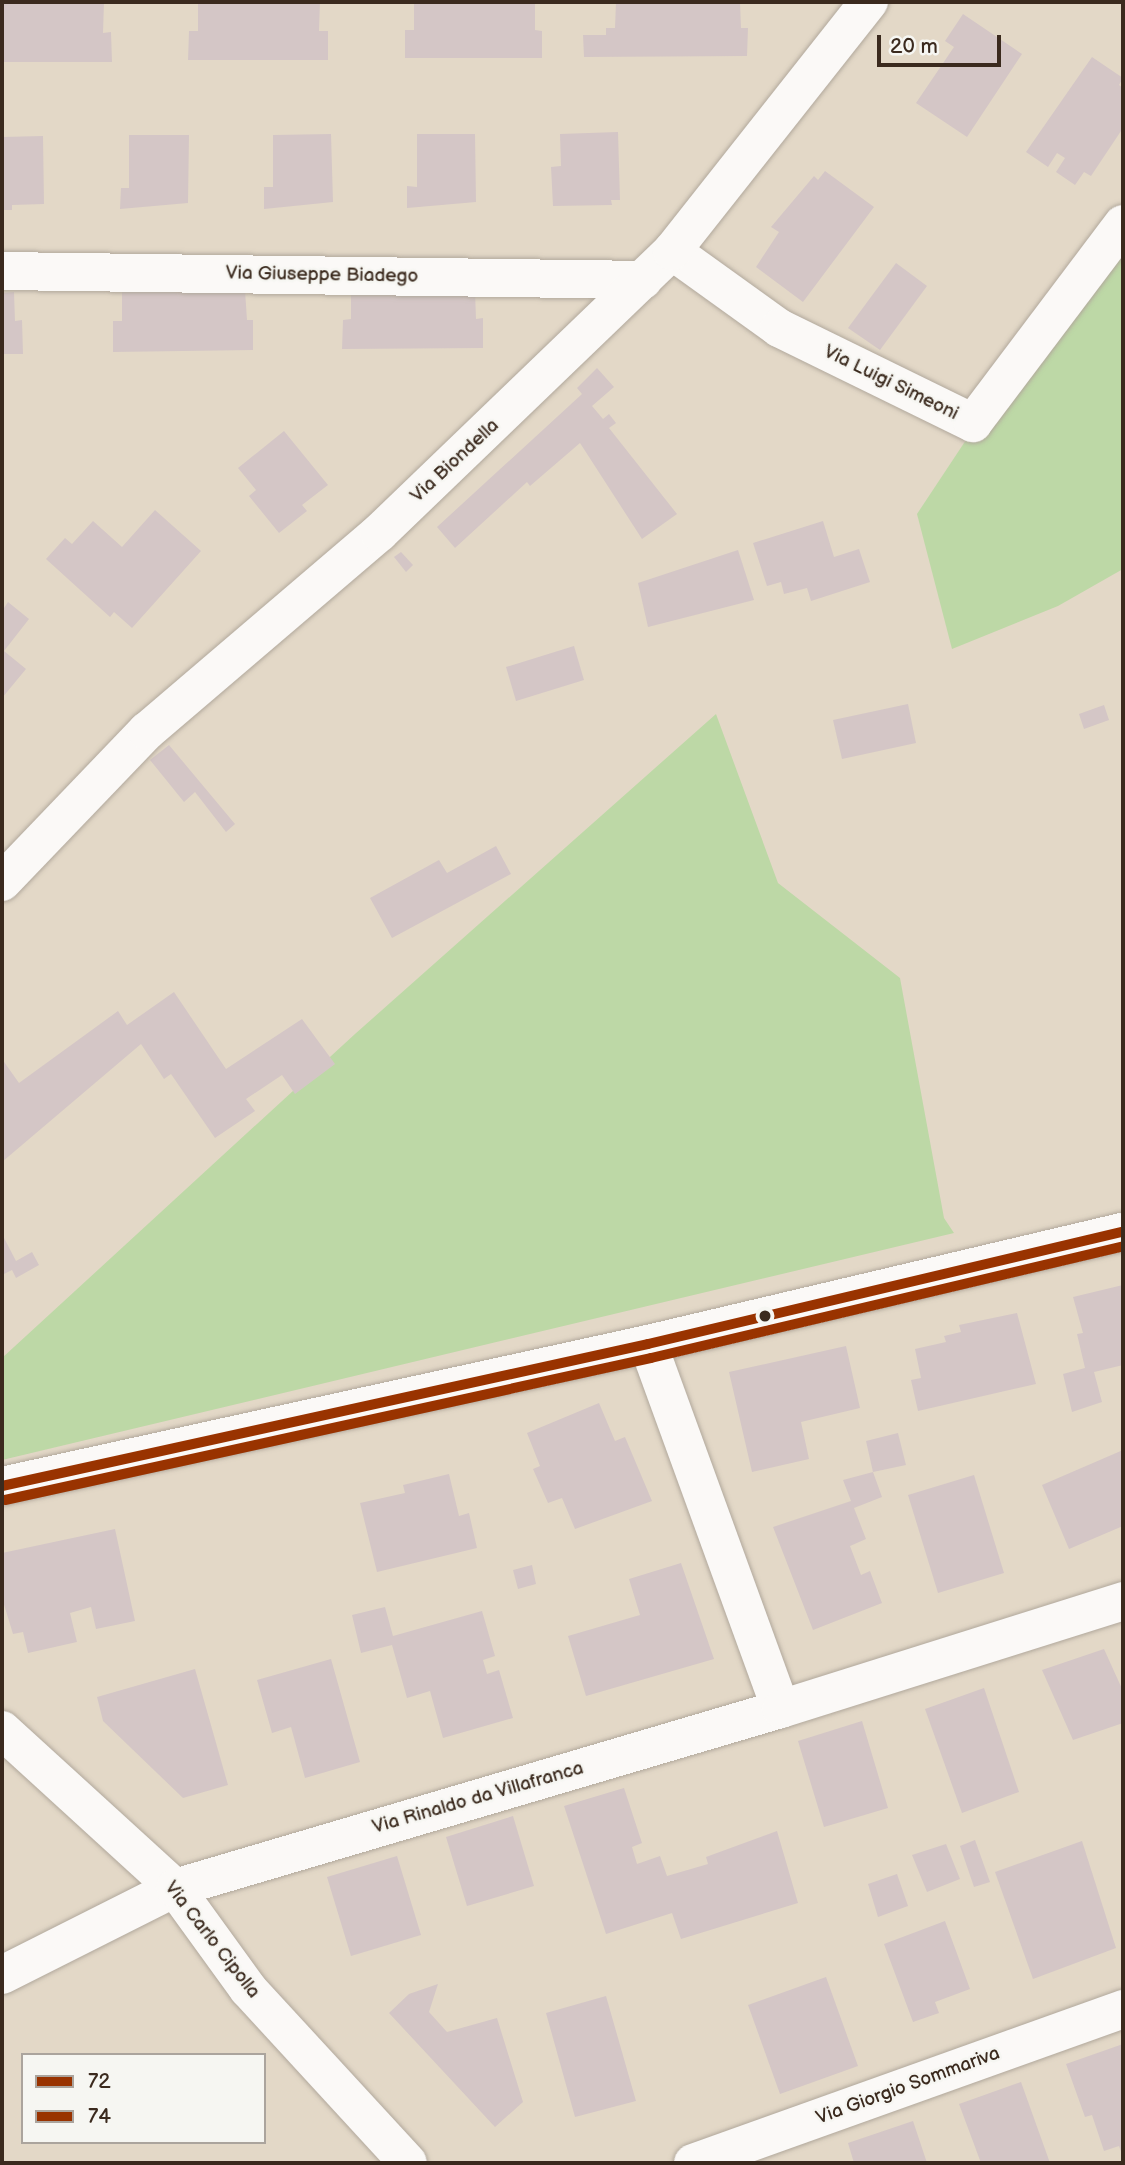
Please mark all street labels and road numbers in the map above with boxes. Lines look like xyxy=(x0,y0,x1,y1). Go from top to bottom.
street label: Via Giuseppe Biadego xyxy=(226,262,418,288)
street label: Via Luigi Simeoni xyxy=(820,340,962,426)
street label: Via Biondella xyxy=(406,414,504,508)
street label: Via Rinaldo da Villafranca xyxy=(370,1757,586,1839)
street label: Via Carlo Cipolla xyxy=(159,1877,265,2003)
street label: Via Giorgio Sommariva xyxy=(813,2042,1003,2130)

